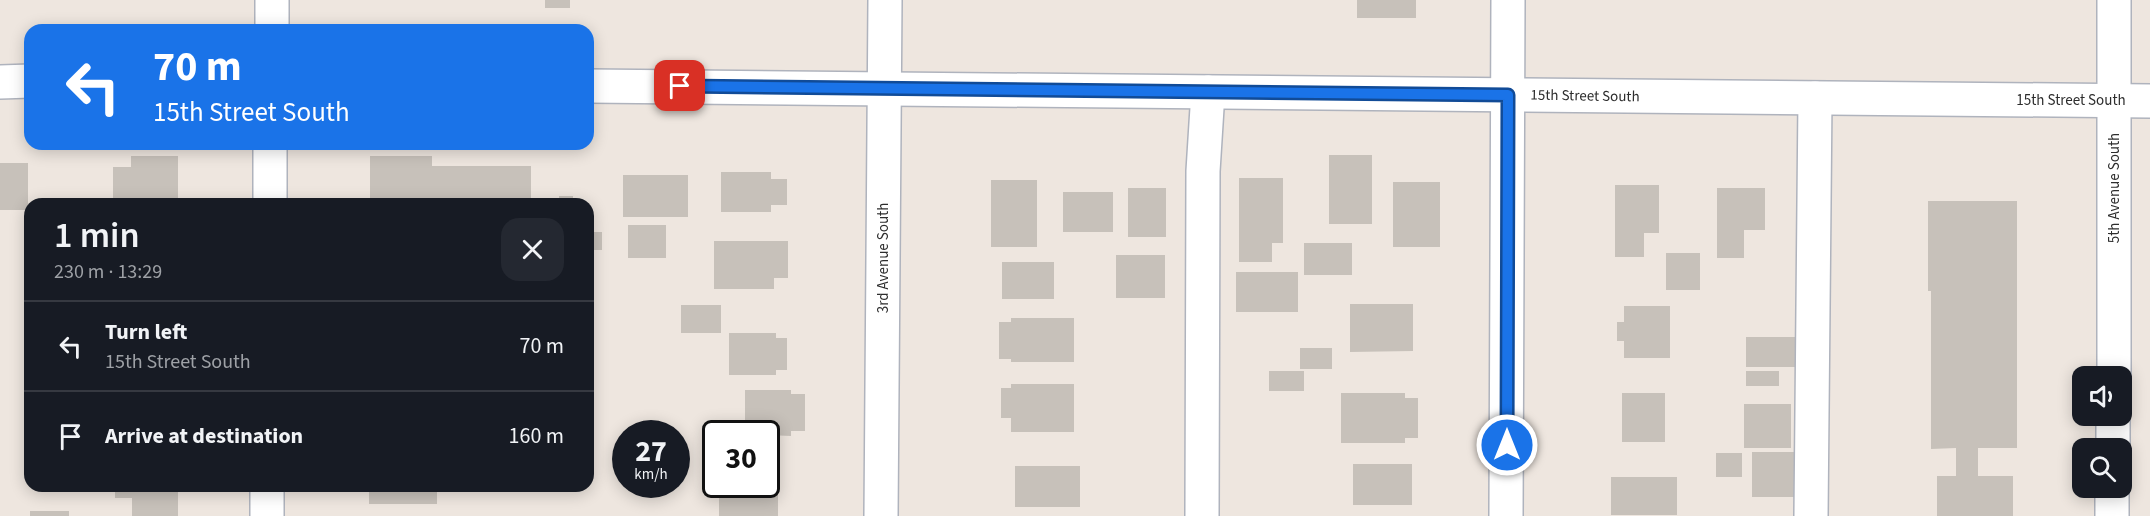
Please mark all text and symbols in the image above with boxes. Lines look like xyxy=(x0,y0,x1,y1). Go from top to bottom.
text: 70 m xyxy=(153,37,242,97)
icon: left xyxy=(54,48,132,126)
pin xyxy=(654,60,705,111)
icon: arrive xyxy=(663,69,696,102)
street label: 15th Street South xyxy=(1530,85,1640,107)
street label: 15th Street South xyxy=(2016,90,2126,111)
text: 15th Street South xyxy=(153,93,350,132)
street label: 5th Avenue South xyxy=(2104,133,2125,243)
street label: 3rd Avenue South xyxy=(873,203,894,313)
text: 1 min xyxy=(54,210,140,261)
button: close xyxy=(501,218,564,281)
text: 230 m · 13:29 xyxy=(54,258,162,286)
text: Turn left xyxy=(105,316,187,348)
icon: left xyxy=(54,330,87,363)
text: 70 m xyxy=(519,330,564,362)
text: 15th Street South xyxy=(105,348,251,376)
map controls xyxy=(2072,366,2132,498)
button: sound xyxy=(2072,366,2132,426)
position arrow xyxy=(1475,413,1539,477)
icon: arrive xyxy=(54,420,87,453)
text: Arrive at destination xyxy=(105,420,303,452)
text: 160 m xyxy=(509,420,564,452)
speed limit sign: 30 xyxy=(702,420,780,498)
text: 27 xyxy=(635,430,667,473)
button: search xyxy=(2072,438,2132,498)
text: km/h xyxy=(634,464,668,485)

